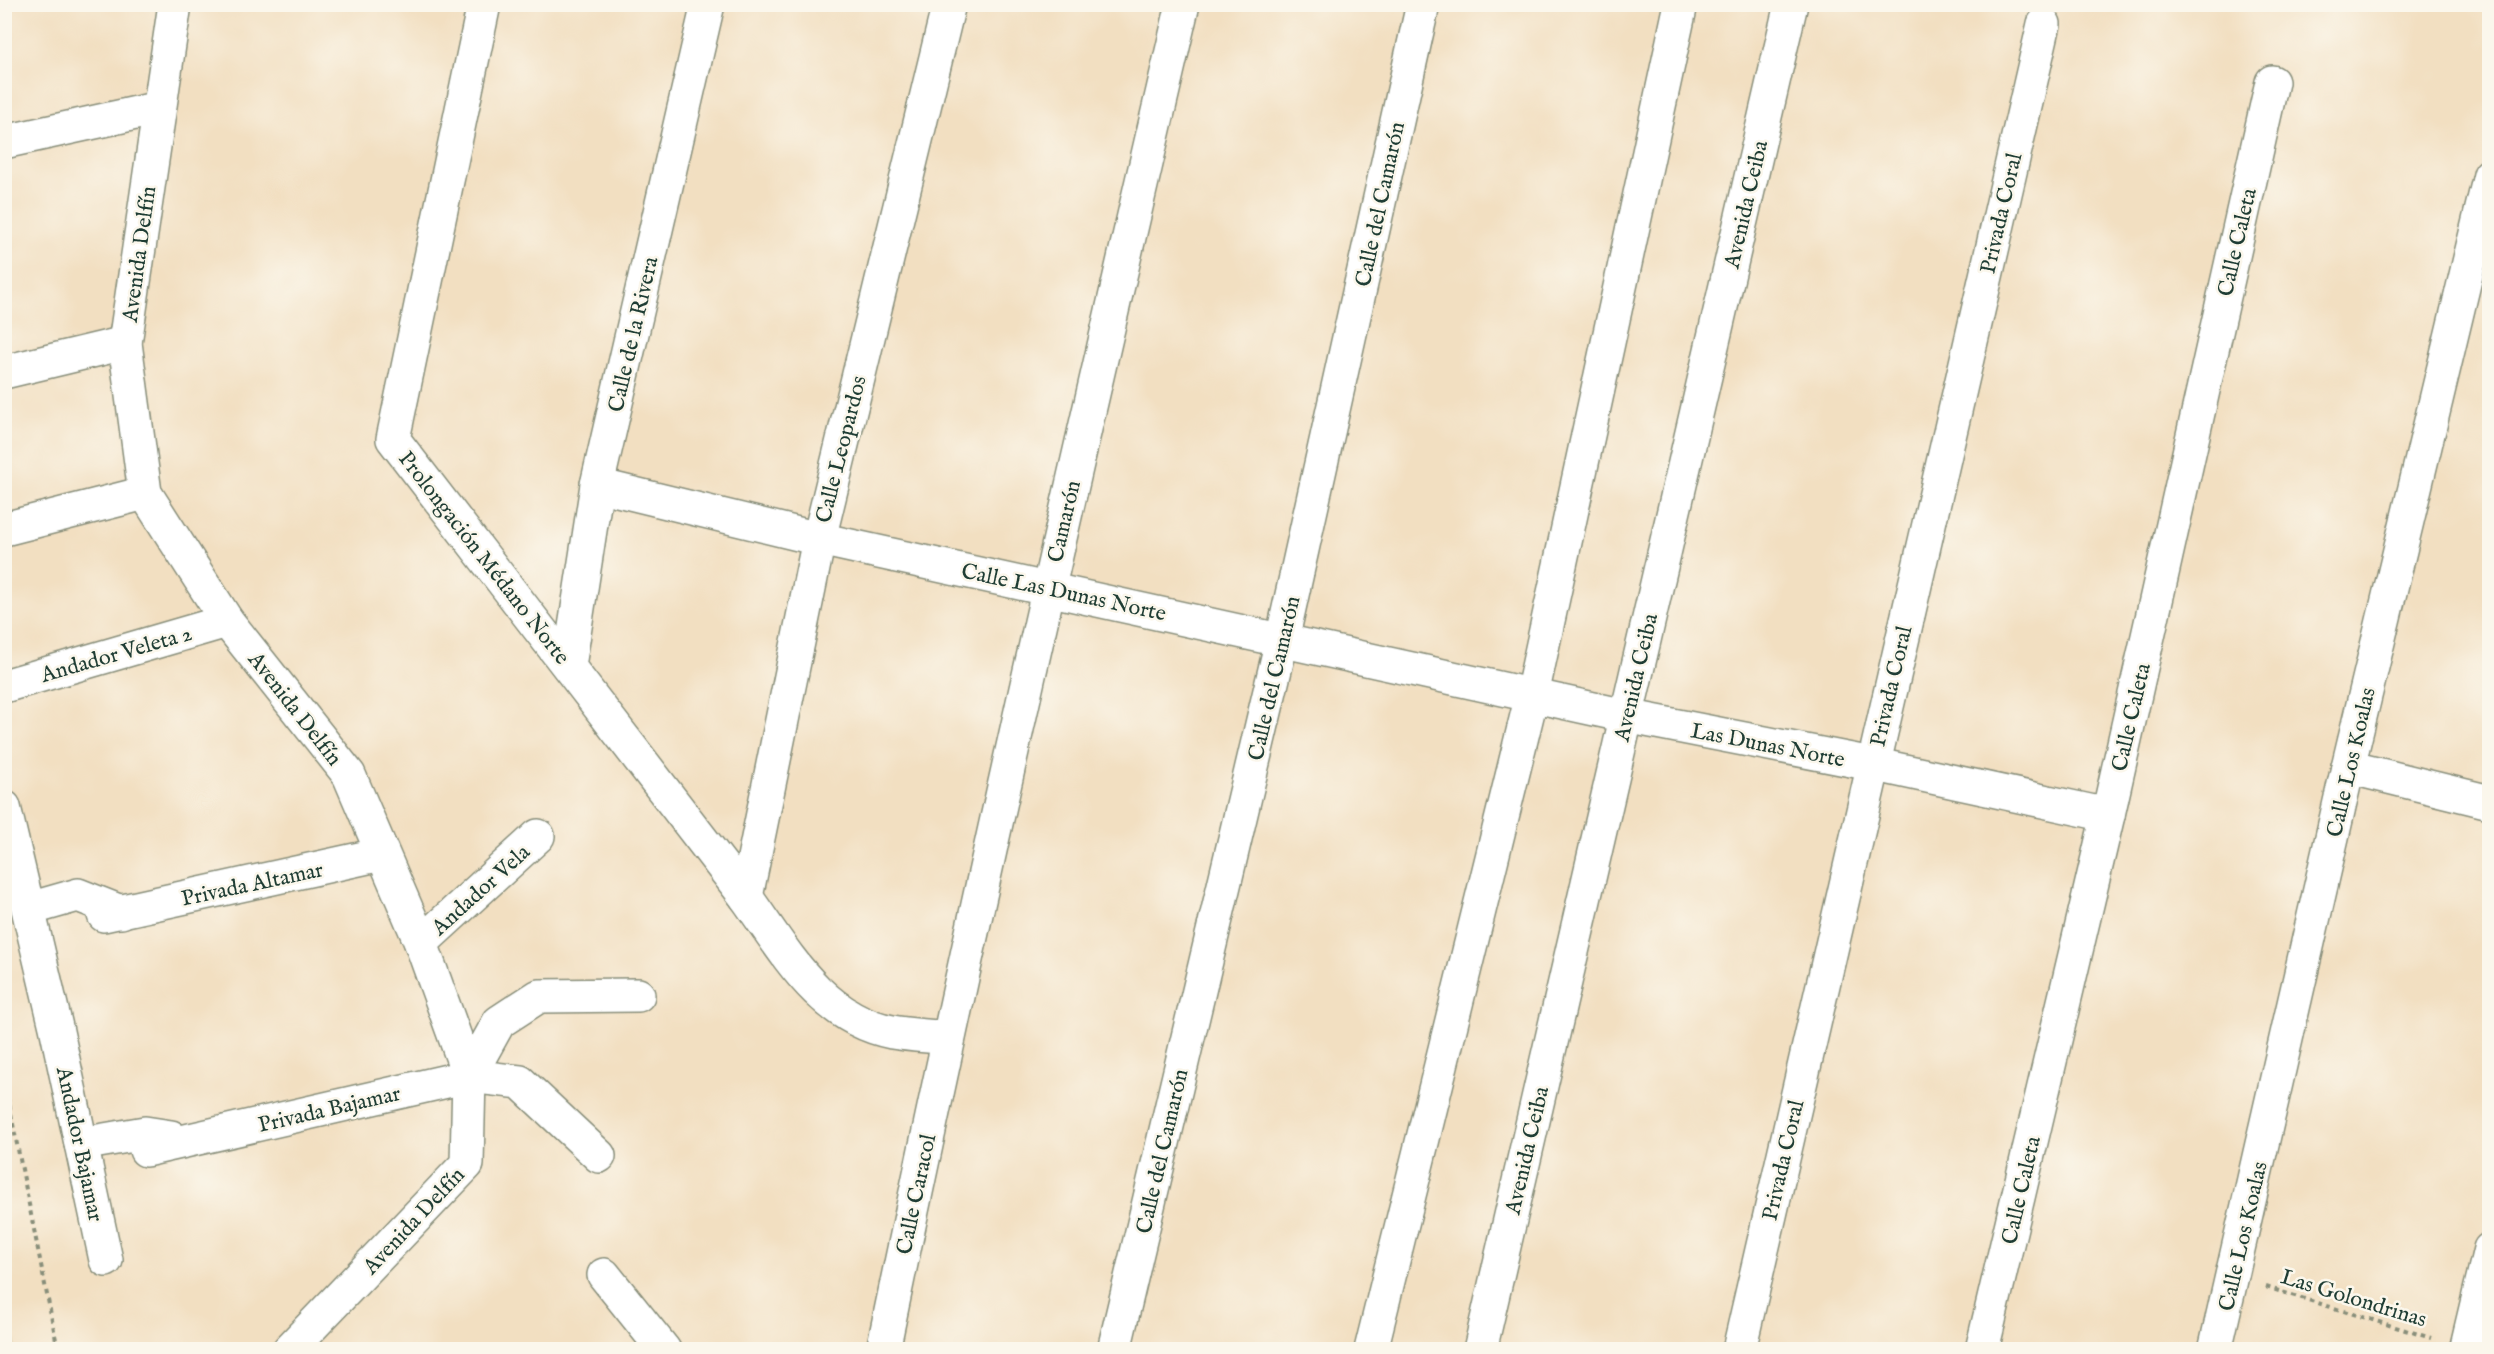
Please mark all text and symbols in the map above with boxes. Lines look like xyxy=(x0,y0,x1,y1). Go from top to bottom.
street label: Calle del Camarón xyxy=(1350,119,1412,290)
street label: Avenida Ceiba xyxy=(1718,137,1775,272)
street label: Privada Coral xyxy=(1974,150,2029,276)
street label: Avenida Delfín xyxy=(116,184,163,325)
street label: Calle Caleta xyxy=(2212,185,2264,299)
street label: Calle de la Rivera xyxy=(602,253,666,415)
street label: Calle Leopardos xyxy=(810,373,874,526)
street label: Prolongación Médano Norte xyxy=(391,446,575,671)
street label: Camarón xyxy=(1042,477,1088,565)
street label: Calle Las Dunas Norte xyxy=(959,558,1168,628)
street label: Calle del Camarón xyxy=(1242,593,1308,763)
street label: Avenida Ceiba xyxy=(1608,610,1665,745)
street label: Andador Veleta 2 xyxy=(37,620,195,690)
street label: Privada Coral xyxy=(1864,623,1919,749)
street label: Avenida Delfín xyxy=(241,646,348,772)
street label: Calle Caleta xyxy=(2106,660,2158,774)
street label: Calle Los Koalas xyxy=(2321,685,2383,840)
street label: Las Dunas Norte xyxy=(1688,717,1847,775)
street label: Andador Vela xyxy=(425,839,537,943)
street label: Privada Altamar xyxy=(179,856,326,914)
street label: Andador Bajamar xyxy=(49,1063,109,1224)
street label: Calle del Camarón xyxy=(1130,1066,1196,1236)
street label: Privada Bajamar xyxy=(256,1080,403,1140)
street label: Avenida Ceiba xyxy=(1499,1083,1556,1218)
street label: Privada Coral xyxy=(1756,1097,1811,1223)
street label: Calle Caracol xyxy=(891,1132,943,1257)
street label: Calle Caleta xyxy=(1996,1133,2048,1247)
street label: Calle Los Koalas xyxy=(2213,1159,2275,1314)
street label: Avenida Delfín xyxy=(357,1161,472,1282)
street label: Las Golondrinas xyxy=(2277,1263,2430,1334)

